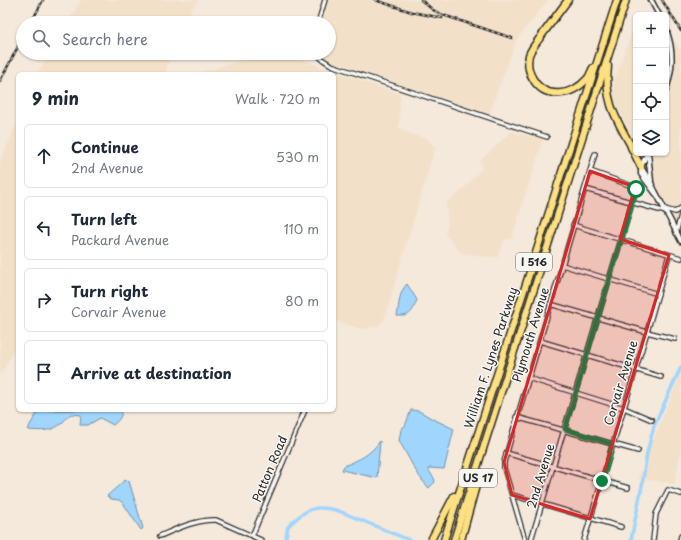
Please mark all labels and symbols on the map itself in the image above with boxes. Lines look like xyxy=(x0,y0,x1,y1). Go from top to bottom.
route start xyxy=(627,180,645,198)
road number: I 516 xyxy=(516,253,552,271)
street label: William F. Lynes Parkway xyxy=(459,285,521,431)
street label: Plymouth Avenue xyxy=(507,285,553,384)
street label: Corvair Avenue xyxy=(599,338,642,427)
street label: Patton Road xyxy=(247,433,291,505)
street label: 2nd Avenue xyxy=(522,441,559,510)
road number: US 17 xyxy=(459,469,497,487)
route end xyxy=(593,472,611,490)

